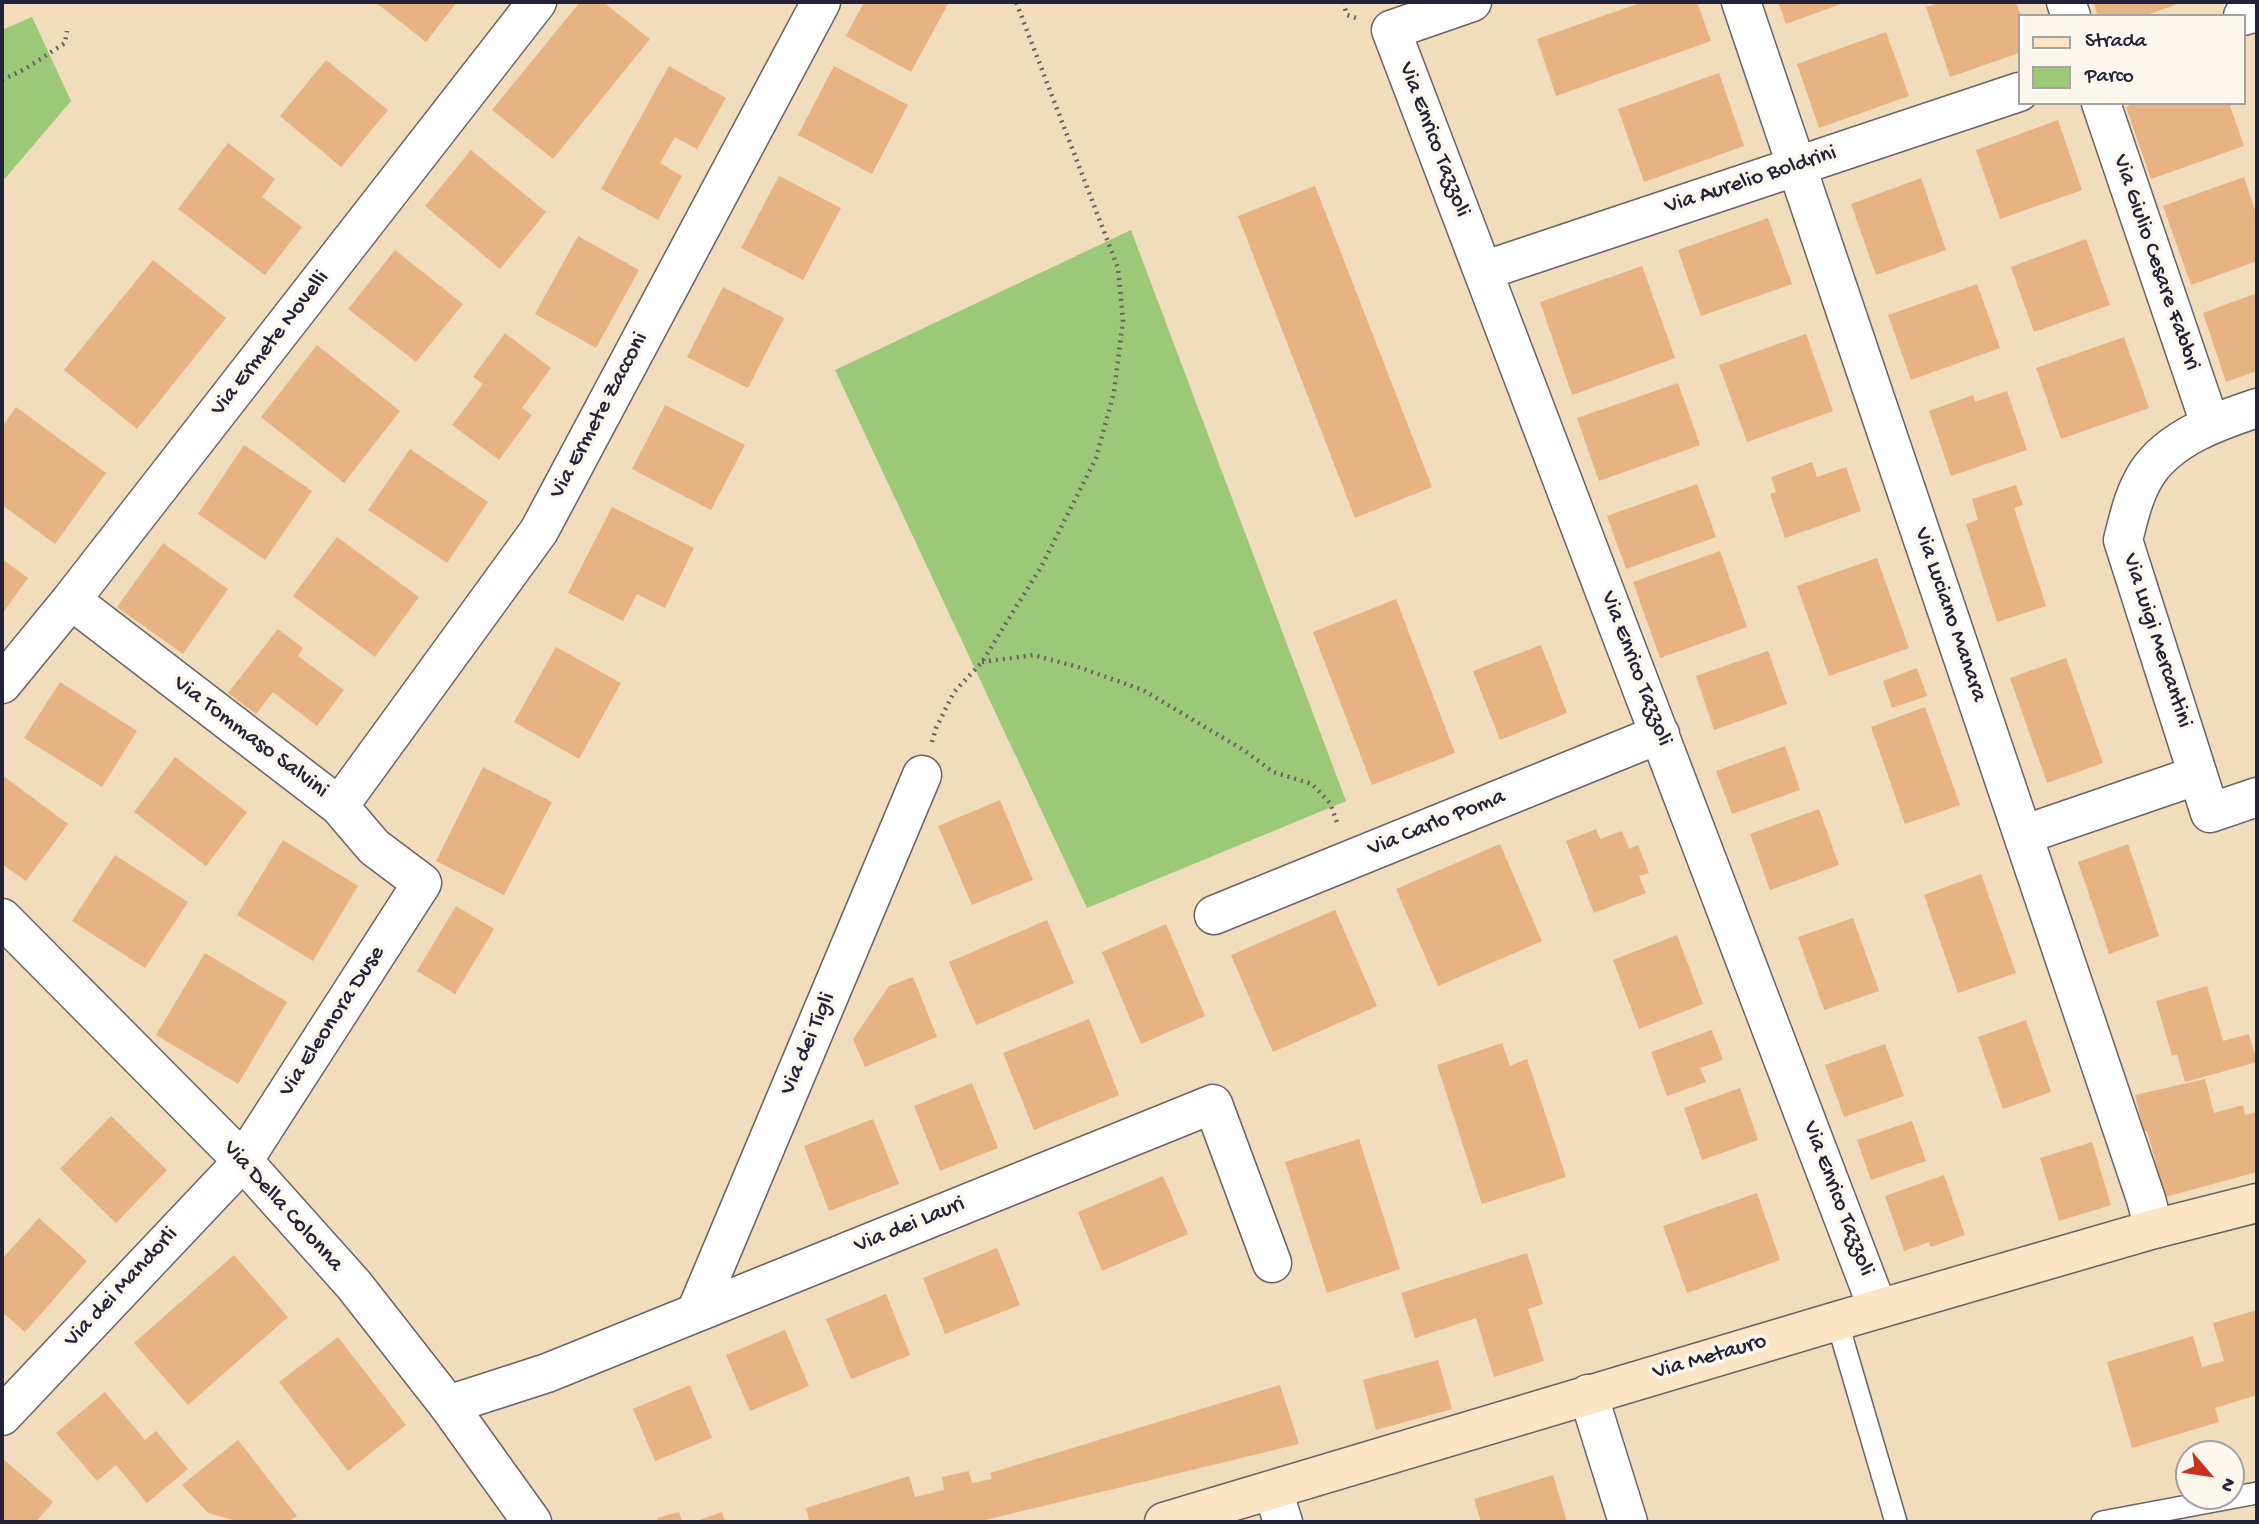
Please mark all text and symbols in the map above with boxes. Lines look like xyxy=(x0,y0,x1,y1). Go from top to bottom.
legend xyxy=(2018,14,2245,105)
text: Strada xyxy=(2085,30,2146,55)
street label: Via Enrico Tazzoli xyxy=(1391,59,1475,221)
text: Parco xyxy=(2085,65,2134,90)
street label: Via Aurelio Boldrini xyxy=(1662,140,1840,222)
street label: Via Giulio Cesare Fabbri xyxy=(2105,151,2205,375)
street label: Via Ermete Novelli xyxy=(206,266,336,422)
street label: Via Ermete Zacconi xyxy=(545,328,655,504)
street label: Via Luciano Manara xyxy=(1906,524,1992,706)
street label: Via Luigi Mercantini xyxy=(2115,550,2197,732)
street label: Via Enrico Tazzoli xyxy=(1593,588,1677,750)
street label: Via Tommaso Salvini xyxy=(167,671,333,805)
street label: Via Carlo Poma xyxy=(1364,784,1510,864)
street label: Via Eleonora Duse xyxy=(274,941,392,1103)
street label: Via dei Tigli xyxy=(775,989,843,1099)
street label: Via Enrico Tazzoli xyxy=(1795,1118,1879,1280)
street label: Via Della Colonna xyxy=(216,1136,348,1278)
street label: Via dei Lauri xyxy=(851,1191,969,1261)
street label: Via dei Mandorli xyxy=(59,1222,185,1354)
street label: Via Metauro xyxy=(1650,1329,1770,1387)
north arrow xyxy=(2175,1440,2245,1510)
text: N xyxy=(2214,1473,2240,1495)

